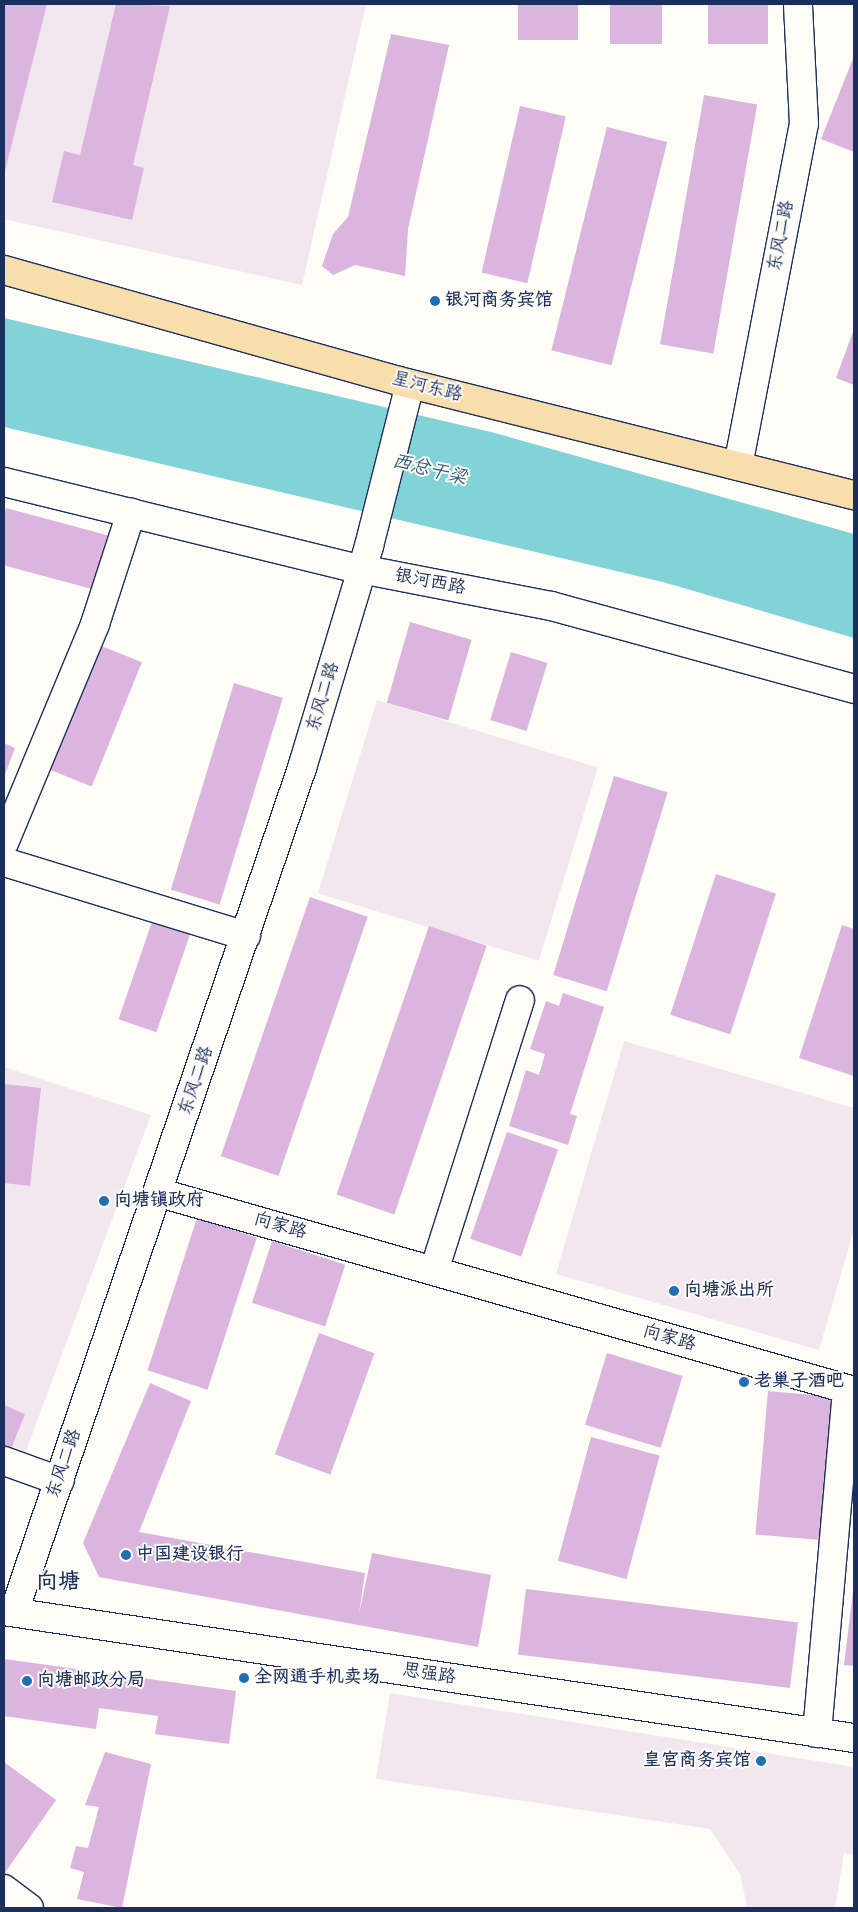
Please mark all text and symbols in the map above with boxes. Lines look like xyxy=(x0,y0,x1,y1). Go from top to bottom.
street label: 东风二路 xyxy=(765,199,799,273)
place label: 银河商务宾馆 xyxy=(445,290,553,312)
marker: 银河商务宾馆 xyxy=(429,295,441,307)
street label: 星河东路 xyxy=(389,369,465,407)
water label: 西总干梁 xyxy=(389,451,469,491)
street label: 银河西路 xyxy=(393,566,467,600)
street label: 东风二路 xyxy=(303,659,345,735)
street label: 东风二路 xyxy=(175,1043,219,1119)
place label: 向塘镇政府 xyxy=(114,1190,204,1212)
marker: 向塘镇政府 xyxy=(98,1195,110,1207)
street label: 向家路 xyxy=(251,1209,309,1245)
place label: 向塘派出所 xyxy=(684,1280,774,1302)
marker: 向塘派出所 xyxy=(668,1285,680,1297)
street label: 向家路 xyxy=(640,1321,698,1357)
place label: 老巢子酒吧 xyxy=(754,1371,844,1393)
marker: 老巢子酒吧 xyxy=(738,1376,750,1388)
street label: 东风二路 xyxy=(43,1426,87,1502)
place label: 中国建设银行 xyxy=(136,1544,244,1566)
marker: 中国建设银行 xyxy=(120,1549,132,1561)
district label: 向塘 xyxy=(36,1571,80,1597)
street label: 思强路 xyxy=(401,1660,457,1690)
place label: 全网通手机卖场 xyxy=(254,1667,380,1689)
place label: 向塘邮政分局 xyxy=(37,1670,145,1692)
marker: 全网通手机卖场 xyxy=(238,1672,250,1684)
marker: 向塘邮政分局 xyxy=(21,1675,33,1687)
place label: 皇宫商务宾馆 xyxy=(643,1750,751,1772)
marker: 皇宫商务宾馆 xyxy=(755,1755,767,1767)

